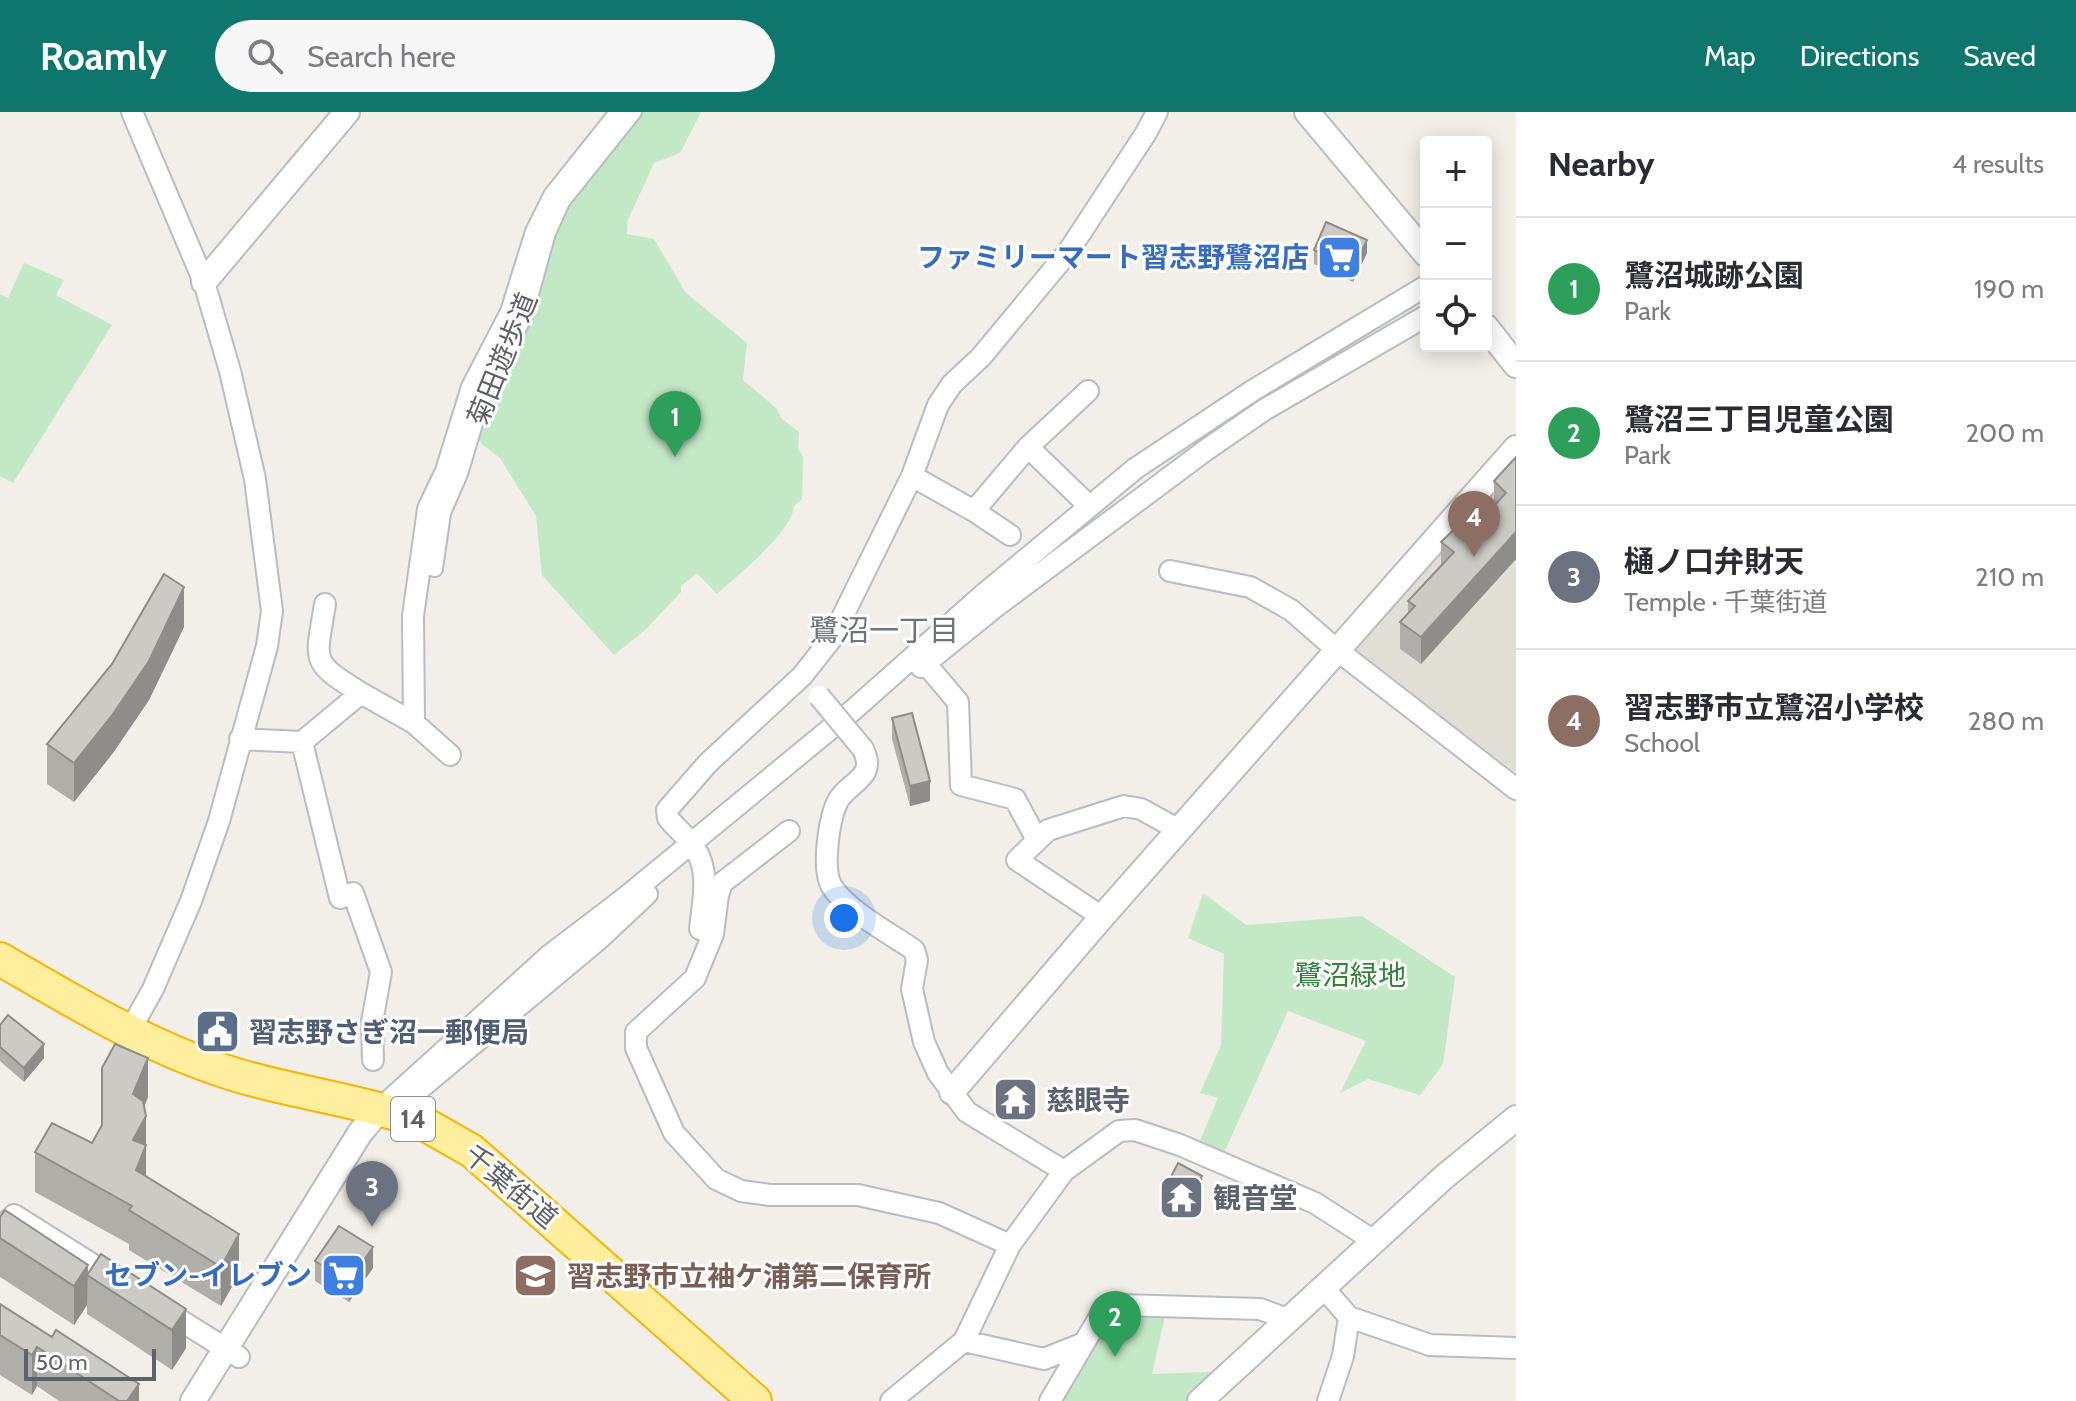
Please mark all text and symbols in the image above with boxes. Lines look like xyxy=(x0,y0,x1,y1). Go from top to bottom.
search box xyxy=(215,20,775,92)
text: Roamly xyxy=(40,33,167,80)
icon: search xyxy=(243,34,287,78)
text: Search here xyxy=(307,38,456,75)
text: Map xyxy=(1704,39,1756,73)
text: Directions xyxy=(1800,39,1919,73)
text: Saved xyxy=(1963,39,2036,73)
map controls xyxy=(1420,136,1492,352)
button: + xyxy=(1420,136,1492,208)
text: Nearby xyxy=(1548,143,1655,185)
text: 4 results xyxy=(1952,148,2044,180)
button: − xyxy=(1420,208,1492,280)
supermarket icon: ファミリーマート習志野鷺沼店 xyxy=(1316,233,1364,281)
place label: ファミリーマート習志野鷺沼店 xyxy=(917,240,1309,274)
text: 鷺沼城跡公園 xyxy=(1624,257,1804,294)
text: 1 xyxy=(1569,273,1579,305)
text: 190 m xyxy=(1974,273,2044,305)
button: locate xyxy=(1420,280,1492,352)
street label: 菊田遊歩道 xyxy=(460,288,544,430)
text: Park xyxy=(1624,295,1671,327)
pin: 1 xyxy=(649,391,701,457)
text: 鷺沼三丁目児童公園 xyxy=(1624,401,1894,438)
text: 2 xyxy=(1567,417,1581,449)
text: 200 m xyxy=(1965,417,2044,449)
text: Park xyxy=(1624,439,1671,471)
pin: 4 xyxy=(1448,491,1500,557)
text: 樋ノ口弁財天 xyxy=(1624,543,1804,580)
text: 3 xyxy=(1567,561,1581,593)
text: 210 m xyxy=(1975,561,2044,593)
text: Temple · 千葉街道 xyxy=(1624,586,1828,618)
district label: 鷺沼一丁目 xyxy=(809,612,959,649)
text: 習志野市立鷺沼小学校 xyxy=(1624,689,1924,726)
text: 4 xyxy=(1566,705,1582,737)
text: 280 m xyxy=(1968,705,2044,737)
text: School xyxy=(1624,727,1700,759)
your location xyxy=(824,898,864,938)
park label: 鷺沼緑地 xyxy=(1294,958,1406,992)
public building icon: 習志野さぎ沼一郵便局 xyxy=(194,1008,242,1056)
place label: 習志野さぎ沼一郵便局 xyxy=(249,1015,529,1049)
temple icon: 慈眼寺 xyxy=(991,1076,1039,1124)
place label: 慈眼寺 xyxy=(1046,1083,1130,1117)
road number: 14 xyxy=(391,1097,435,1141)
street label: 千葉街道 xyxy=(457,1137,565,1235)
pin: 3 xyxy=(346,1161,398,1227)
temple icon: 観音堂 xyxy=(1158,1174,1206,1222)
place label: 観音堂 xyxy=(1213,1181,1297,1215)
supermarket icon: セブン-イレブン xyxy=(319,1251,367,1299)
school or university icon: 習志野市立袖ケ浦第二保育所 xyxy=(512,1252,560,1300)
place label: セブン-イレブン xyxy=(104,1258,312,1292)
place label: 習志野市立袖ケ浦第二保育所 xyxy=(567,1259,931,1293)
pin: 2 xyxy=(1089,1291,1141,1357)
scale bar xyxy=(24,1345,156,1381)
text: 50 m xyxy=(36,1349,88,1376)

